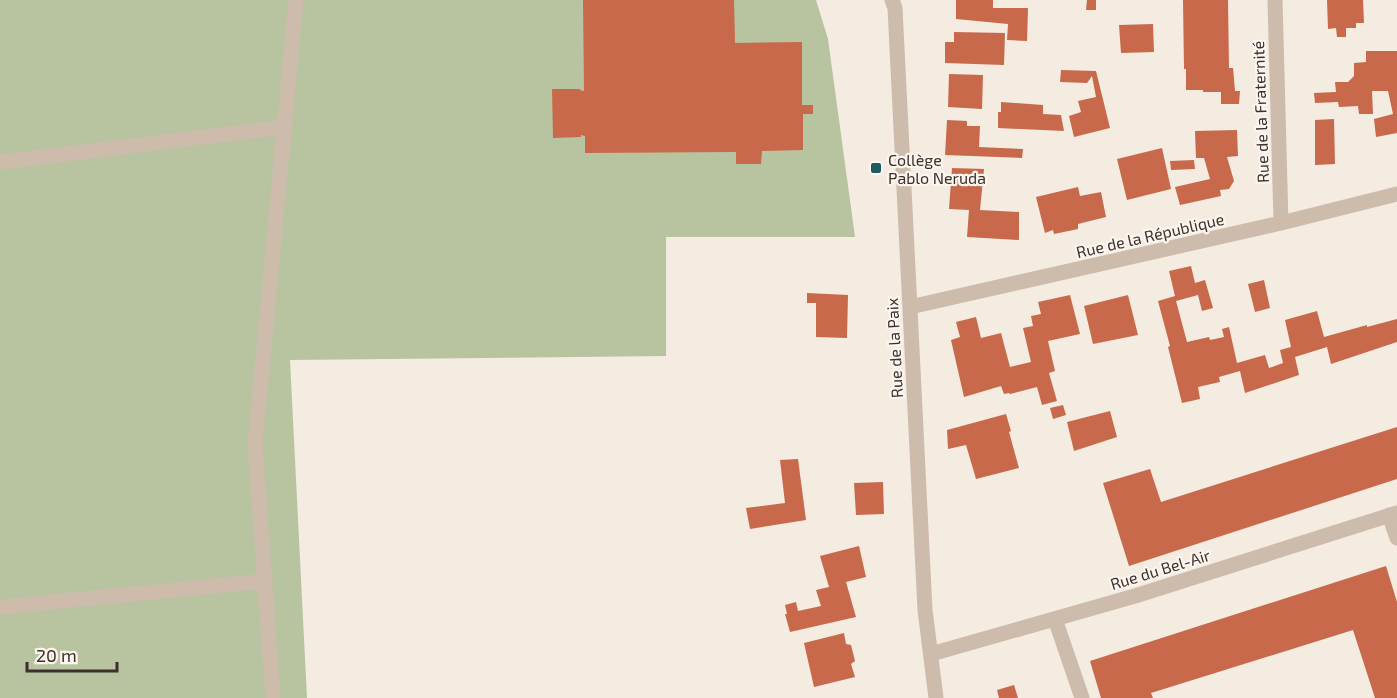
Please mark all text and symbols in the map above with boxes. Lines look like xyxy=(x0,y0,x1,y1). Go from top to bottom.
street label: Rue de la Fraternité xyxy=(1248,41,1272,183)
place label: Collège Pablo Neruda xyxy=(888,150,986,187)
marker: Collège Pablo Neruda xyxy=(869,161,883,175)
street label: Rue de la République xyxy=(1074,209,1226,261)
street label: Rue de la Paix xyxy=(882,297,906,399)
street label: Rue du Bel-Air xyxy=(1108,545,1213,593)
scale bar xyxy=(27,635,117,673)
text: 20 m xyxy=(36,644,77,666)

